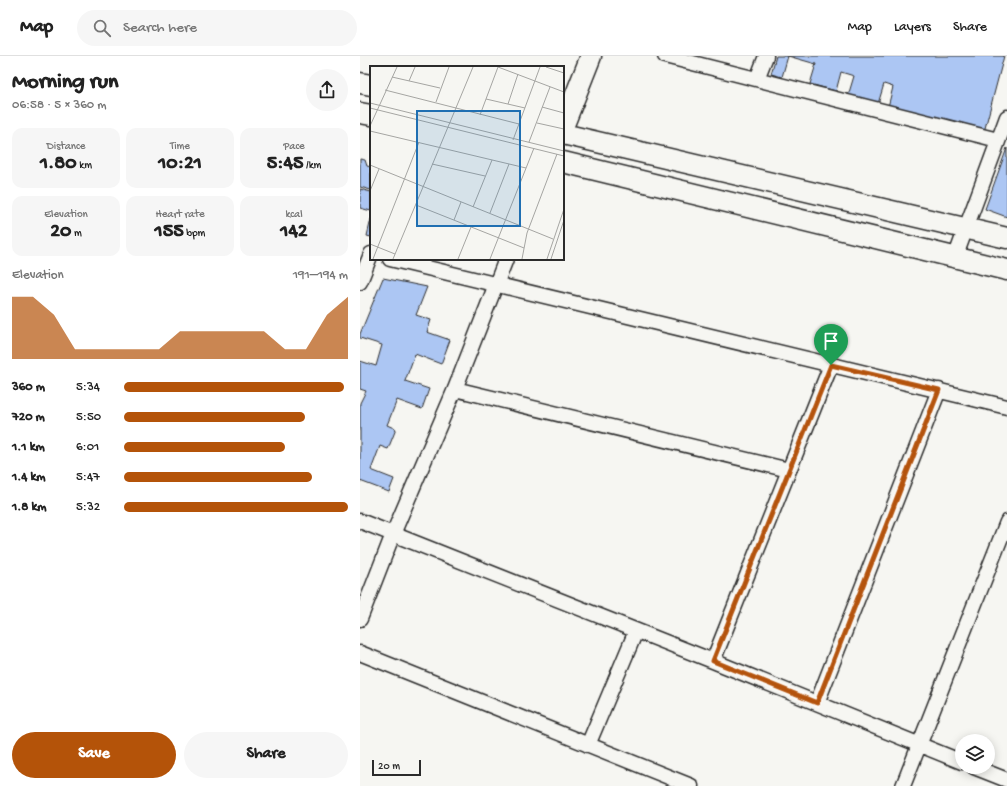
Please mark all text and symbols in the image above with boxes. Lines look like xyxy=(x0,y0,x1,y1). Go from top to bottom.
search box xyxy=(77,10,357,46)
text: Map xyxy=(20,16,53,39)
icon: search xyxy=(91,17,113,39)
text: Search here xyxy=(123,19,197,37)
text: Map xyxy=(848,19,872,36)
text: Layers xyxy=(894,19,931,36)
text: Share xyxy=(953,19,987,36)
inset map xyxy=(370,66,564,260)
button: share xyxy=(306,69,348,111)
text: Morning run xyxy=(12,70,118,96)
text: 06:58 · 5 × 360 m xyxy=(12,98,107,113)
text: Distance xyxy=(47,141,85,153)
text: Time xyxy=(170,141,190,153)
text: Pace xyxy=(283,141,305,153)
text: 1.80 xyxy=(40,153,77,176)
text: 10:21 xyxy=(158,153,202,176)
text: 5:45 xyxy=(267,153,303,176)
text: km xyxy=(77,160,92,172)
text: /km xyxy=(303,160,321,172)
text: Elevation xyxy=(44,209,88,221)
text: Heart rate xyxy=(155,209,205,221)
text: kcal xyxy=(285,209,303,221)
text: 20 xyxy=(50,221,71,244)
text: 155 xyxy=(155,221,184,244)
text: 142 xyxy=(280,221,308,244)
text: m xyxy=(71,228,82,240)
text: bpm xyxy=(184,228,205,240)
text: Elevation xyxy=(12,268,64,283)
text: 191–194 m xyxy=(293,268,348,283)
pin xyxy=(814,324,848,365)
icon: arrive xyxy=(820,330,842,352)
text: 360 m xyxy=(12,380,45,395)
text: 5:34 xyxy=(76,380,100,395)
text: 720 m xyxy=(12,410,45,425)
text: 5:50 xyxy=(76,410,101,425)
text: 1.1 km xyxy=(12,440,45,455)
text: 6:01 xyxy=(76,440,99,455)
text: 1.4 km xyxy=(12,470,46,485)
text: 5:47 xyxy=(76,470,100,485)
text: 1.8 km xyxy=(12,500,47,515)
text: 5:32 xyxy=(76,500,100,515)
button: Save xyxy=(12,732,176,778)
button: Share xyxy=(184,732,348,778)
map controls xyxy=(955,734,995,774)
button: layers xyxy=(955,734,995,774)
scale bar xyxy=(372,758,421,777)
text: 20 m xyxy=(378,761,400,773)

